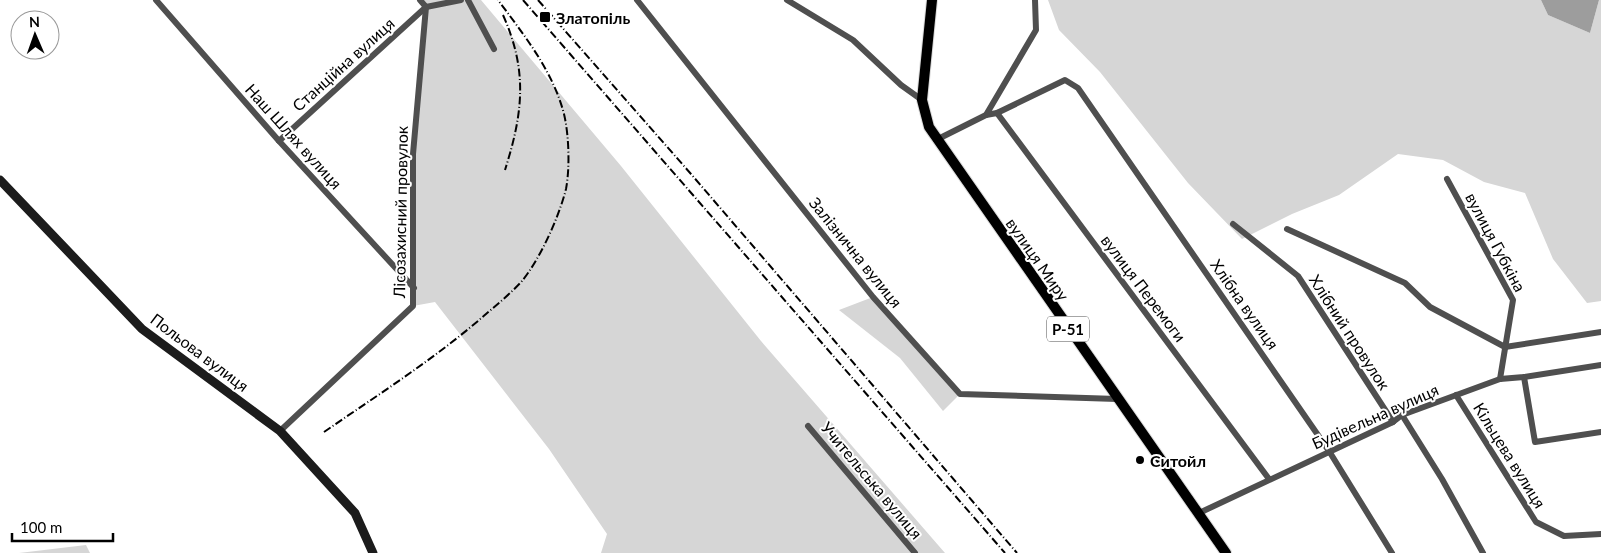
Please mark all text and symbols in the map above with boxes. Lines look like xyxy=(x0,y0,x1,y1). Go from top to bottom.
place label: Златопіль xyxy=(556,8,630,27)
north arrow xyxy=(10,10,60,60)
marker: Златопіль xyxy=(538,10,552,24)
text: N xyxy=(29,13,40,30)
street label: Станційна вулиця xyxy=(288,13,398,115)
street label: Наш Шлях вулиця xyxy=(242,79,346,193)
street label: Лісозахисний провулок xyxy=(389,125,411,299)
street label: вулиця Губкіна xyxy=(1462,189,1530,295)
street label: Залізнична вулиця xyxy=(806,193,906,311)
street label: вулиця Миру xyxy=(1003,214,1074,305)
street label: вулиця Перемоги xyxy=(1098,231,1190,345)
street label: Хлібна вулиця xyxy=(1207,255,1283,353)
street label: Хлібний провулок xyxy=(1306,271,1395,394)
street label: Польова вулиця xyxy=(147,309,253,395)
road number: Р-51 xyxy=(1047,316,1089,342)
street label: Будівельна вулиця xyxy=(1309,380,1441,452)
street label: Кільцева вулиця xyxy=(1470,399,1550,511)
street label: Учительська вулиця xyxy=(818,418,926,542)
place label: Ситойл xyxy=(1150,451,1206,470)
marker: Ситойл xyxy=(1134,454,1146,466)
scale bar xyxy=(12,510,114,542)
text: 100 m xyxy=(20,518,62,536)

